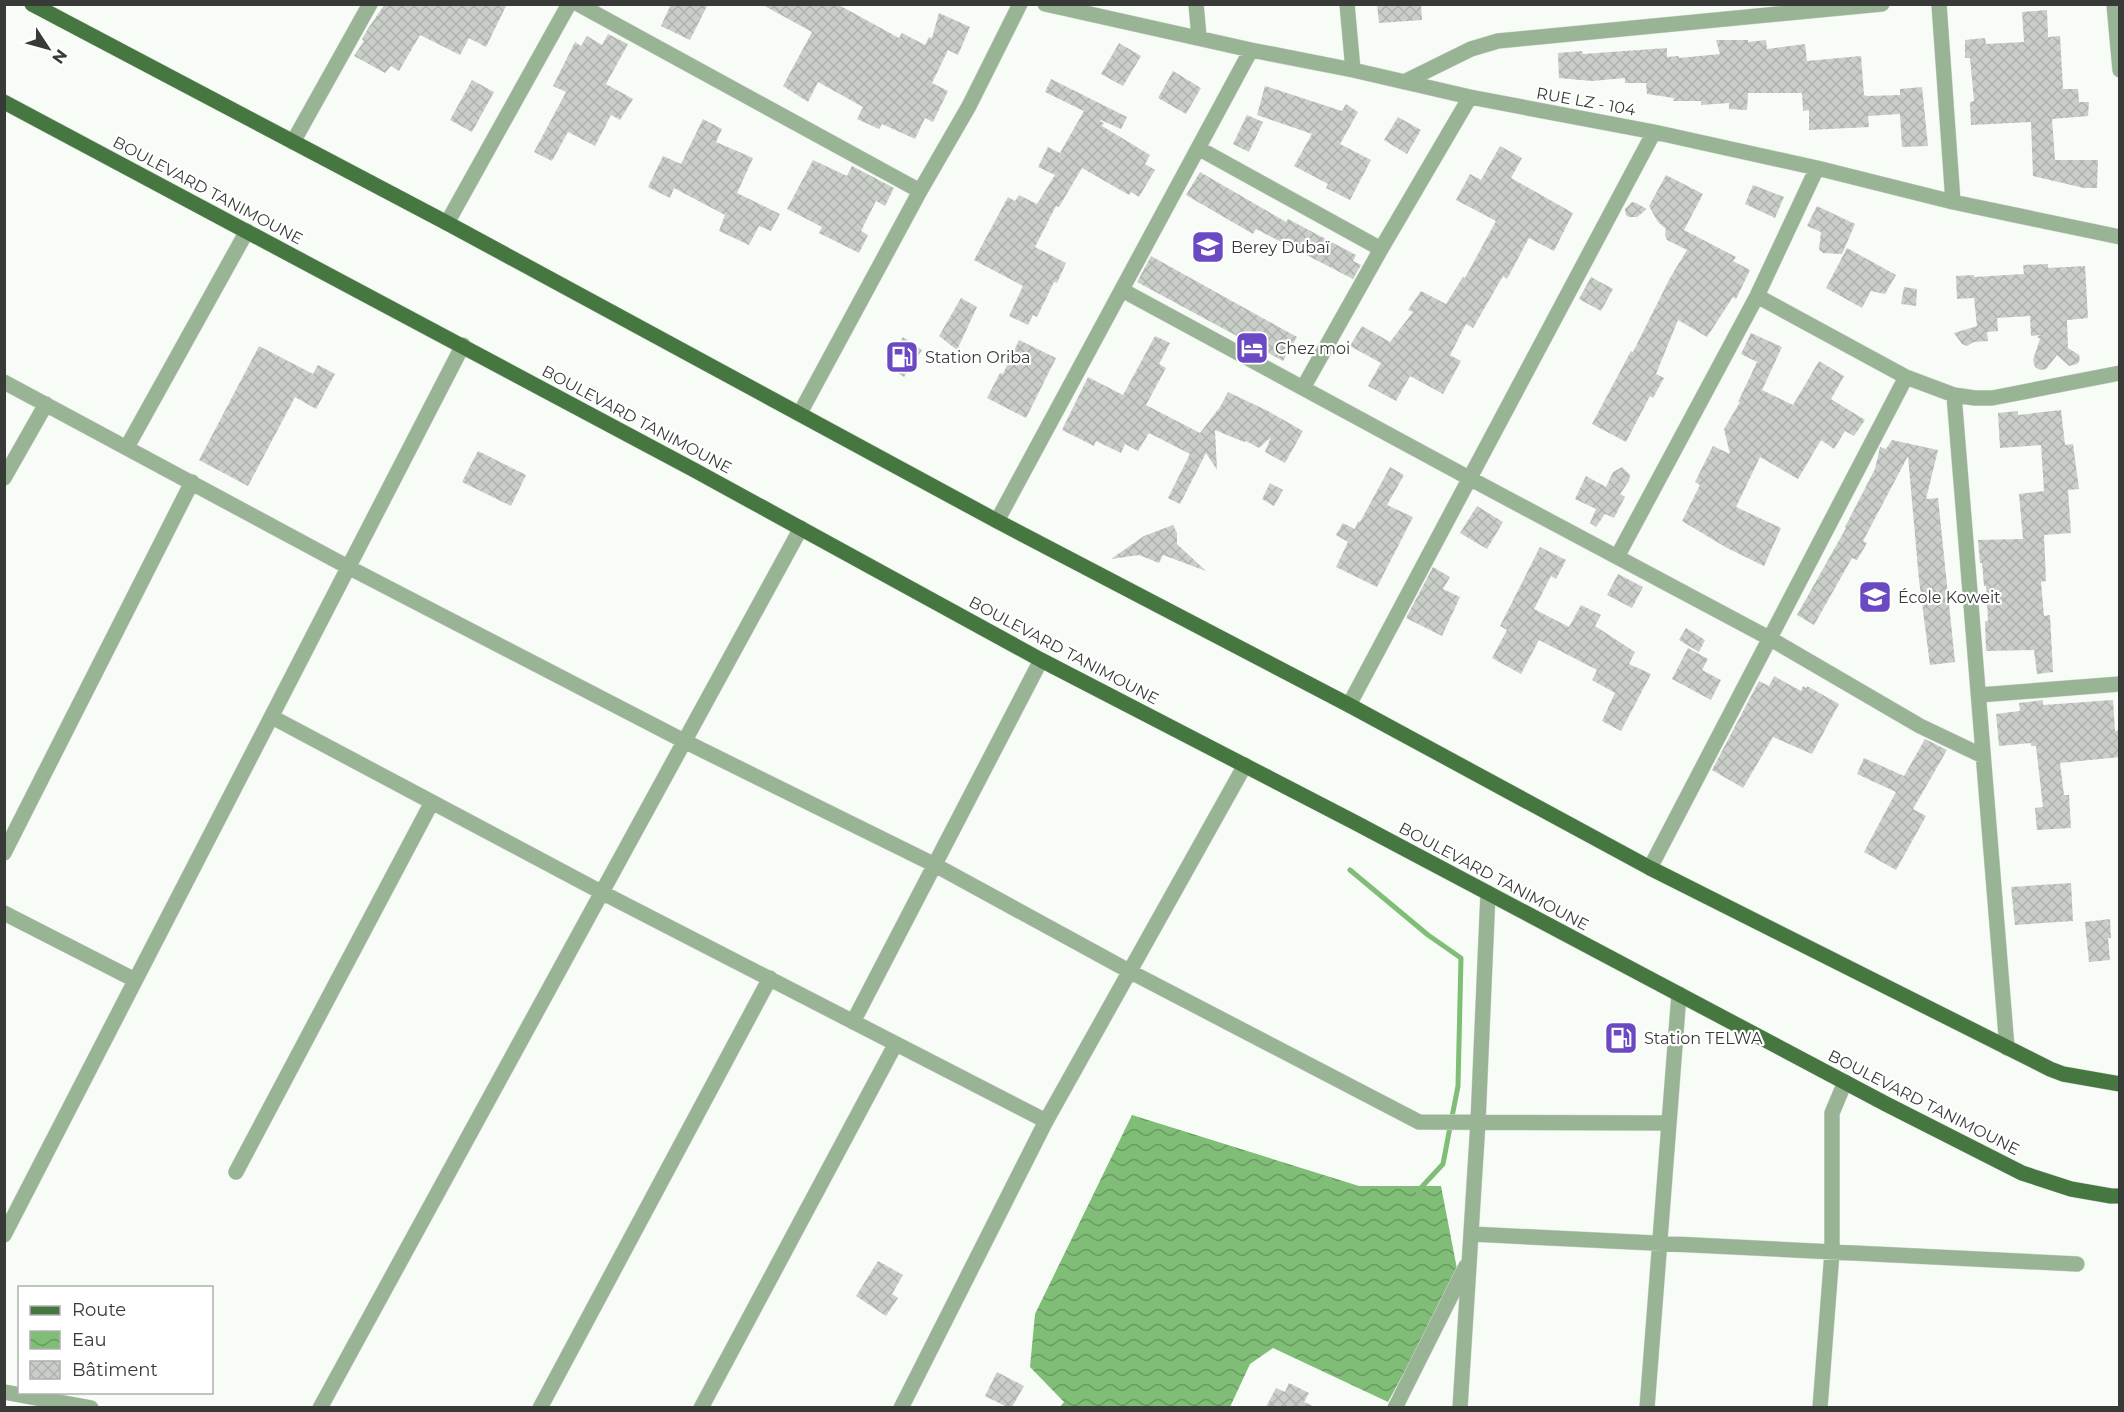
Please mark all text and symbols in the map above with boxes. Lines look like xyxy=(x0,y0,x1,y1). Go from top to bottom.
north arrow xyxy=(18,18,78,78)
text: N xyxy=(48,46,71,67)
street label: RUE LZ - 104 xyxy=(1535,83,1637,120)
street label: BOULEVARD TANIMOUNE xyxy=(110,132,306,249)
school or university icon: Berey Dubaï xyxy=(1190,229,1226,265)
place label: Berey Dubaï xyxy=(1231,238,1330,257)
hotel icon: Chez moi xyxy=(1234,330,1270,366)
fuel station icon: Station Oriba xyxy=(884,339,920,375)
place label: Chez moi xyxy=(1275,339,1350,358)
place label: Station Oriba xyxy=(925,348,1031,367)
street label: BOULEVARD TANIMOUNE xyxy=(539,361,735,478)
school or university icon: École Koweit xyxy=(1857,579,1893,615)
place label: École Koweit xyxy=(1898,588,2001,607)
street label: BOULEVARD TANIMOUNE xyxy=(966,592,1162,709)
street label: BOULEVARD TANIMOUNE xyxy=(1396,818,1592,935)
fuel station icon: Station TELWA xyxy=(1603,1020,1639,1056)
place label: Station TELWA xyxy=(1644,1029,1763,1048)
street label: BOULEVARD TANIMOUNE xyxy=(1825,1046,2023,1159)
legend xyxy=(18,1286,213,1394)
text: Route xyxy=(72,1299,126,1321)
text: Eau xyxy=(72,1329,107,1351)
text: Bâtiment xyxy=(72,1359,158,1381)

